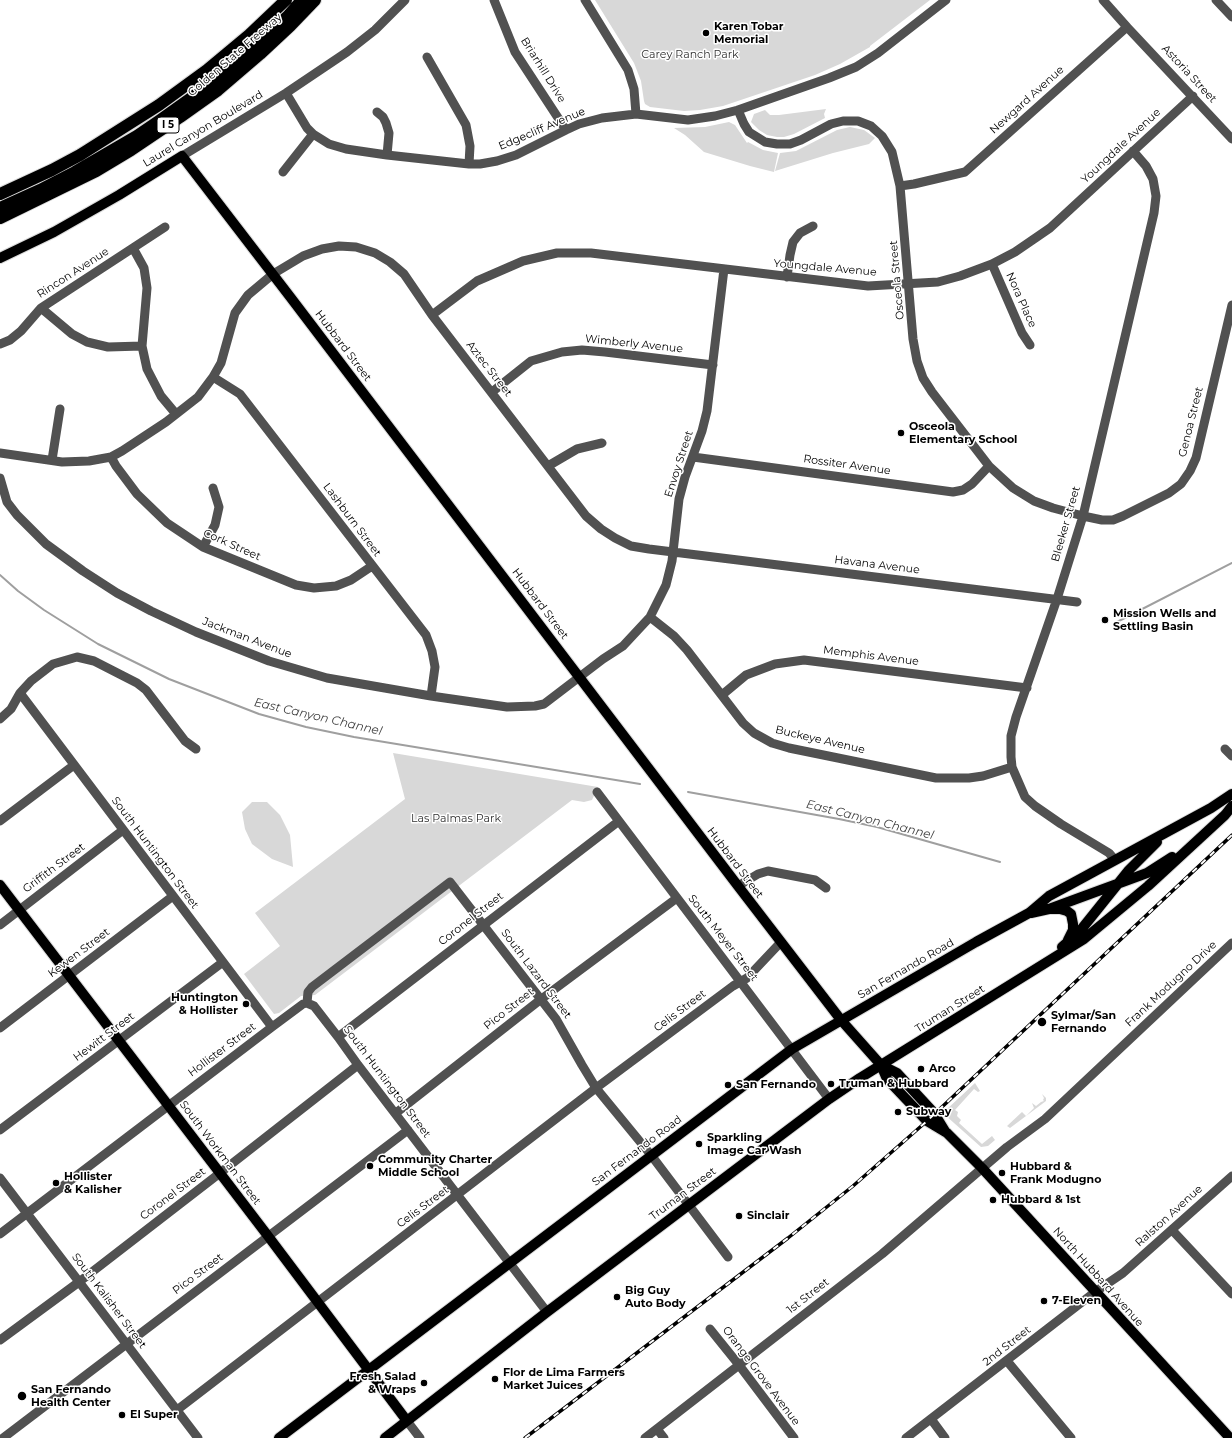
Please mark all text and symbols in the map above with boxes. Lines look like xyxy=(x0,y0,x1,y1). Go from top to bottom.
street label: Golden State Freeway xyxy=(185,11,285,99)
place label: Karen Tobar Memorial xyxy=(714,20,784,46)
marker: Karen Tobar Memorial xyxy=(701,28,711,38)
street label: Briarhill Drive xyxy=(518,35,568,105)
street label: Astoria Street xyxy=(1159,42,1219,106)
park label: Carey Ranch Park xyxy=(641,48,739,62)
street label: Newgard Avenue xyxy=(987,63,1067,137)
street label: Laurel Canyon Boulevard xyxy=(141,88,265,170)
street label: Edgecliff Avenue xyxy=(497,105,587,153)
street label: Youngdale Avenue xyxy=(1079,106,1163,186)
road number: I 5 xyxy=(157,117,179,133)
street label: Osceola Street xyxy=(887,240,907,320)
street label: Rincon Avenue xyxy=(35,245,111,301)
street label: Youngdale Avenue xyxy=(773,257,877,279)
street label: Nora Place xyxy=(1003,270,1039,330)
street label: Hubbard Street xyxy=(312,308,374,384)
street label: Wimberly Avenue xyxy=(584,332,684,356)
street label: Aztec Street xyxy=(463,339,515,399)
street label: Genoa Street xyxy=(1176,385,1206,459)
place label: Osceola Elementary School xyxy=(909,420,1017,446)
marker: Osceola Elementary School xyxy=(896,428,906,438)
street label: Envoy Street xyxy=(662,429,696,499)
street label: Rossiter Avenue xyxy=(802,452,892,478)
street label: Lashburn Street xyxy=(320,481,384,559)
street label: Bleeker Street xyxy=(1049,485,1083,563)
street label: Cork Street xyxy=(201,526,263,564)
street label: Havana Avenue xyxy=(834,553,920,577)
street label: Hubbard Street xyxy=(509,566,571,642)
place label: Mission Wells and Settling Basin xyxy=(1113,607,1216,633)
street label: Jackman Avenue xyxy=(200,615,294,661)
marker: Mission Wells and Settling Basin xyxy=(1100,615,1110,625)
street label: Memphis Avenue xyxy=(822,644,920,668)
water label: East Canyon Channel xyxy=(253,695,383,739)
street label: Buckeye Avenue xyxy=(774,723,866,757)
street label: South Huntington Street xyxy=(109,794,201,912)
water label: East Canyon Channel xyxy=(805,797,935,843)
park label: Las Palmas Park xyxy=(411,812,501,826)
street label: Hubbard Street xyxy=(704,825,766,901)
street label: Griffith Street xyxy=(20,840,88,896)
street label: Coronel Street xyxy=(436,890,506,948)
street label: South Meyer Street xyxy=(685,892,761,984)
street label: Kewen Street xyxy=(46,926,112,980)
street label: South Lazard Street xyxy=(498,927,574,1021)
street label: San Fernando Road xyxy=(856,936,956,1002)
street label: Frank Modugno Drive xyxy=(1123,938,1219,1030)
street label: Truman Street xyxy=(913,982,987,1036)
street label: Pico Street xyxy=(481,985,537,1033)
street label: Celis Street xyxy=(651,987,709,1035)
place label: Huntington & Hollister xyxy=(171,991,238,1017)
marker: Huntington & Hollister xyxy=(241,999,251,1009)
place label: Sylmar/San Fernando xyxy=(1051,1009,1116,1035)
street label: Hewitt Street xyxy=(71,1010,137,1064)
marker: Sylmar/San Fernando xyxy=(1036,1016,1048,1028)
street label: Hollister Street xyxy=(185,1020,259,1080)
street label: South Huntington Street xyxy=(341,1023,433,1141)
place label: Arco xyxy=(929,1062,956,1076)
marker: Arco xyxy=(916,1064,926,1074)
place label: Truman & Hubbard xyxy=(839,1077,949,1091)
place label: San Fernando xyxy=(736,1078,816,1092)
marker: Truman & Hubbard xyxy=(826,1079,836,1089)
marker: San Fernando xyxy=(723,1080,733,1090)
street label: South Workman Street xyxy=(177,1098,263,1208)
place label: Subway xyxy=(906,1105,951,1119)
marker: Subway xyxy=(893,1107,903,1117)
street label: San Fernando Road xyxy=(590,1113,684,1189)
place label: Sparkling Image Car Wash xyxy=(707,1131,802,1157)
marker: Sparkling Image Car Wash xyxy=(694,1139,704,1149)
place label: Community Charter Middle School xyxy=(378,1153,492,1179)
place label: Hubbard & Frank Modugno xyxy=(1010,1160,1101,1186)
marker: Community Charter Middle School xyxy=(365,1161,375,1171)
street label: Coronel Street xyxy=(138,1165,208,1223)
street label: Truman Street xyxy=(647,1165,719,1223)
marker: Hubbard & Frank Modugno xyxy=(997,1168,1007,1178)
place label: Hollister & Kalisher xyxy=(64,1170,122,1196)
marker: Hollister & Kalisher xyxy=(51,1178,61,1188)
street label: Ralston Avenue xyxy=(1133,1182,1205,1250)
street label: Celis Street xyxy=(394,1183,452,1231)
place label: Hubbard & 1st xyxy=(1001,1193,1081,1207)
marker: Hubbard & 1st xyxy=(988,1195,998,1205)
place label: Sinclair xyxy=(747,1209,790,1223)
marker: Sinclair xyxy=(734,1211,744,1221)
street label: North Hubbard Avenue xyxy=(1050,1225,1146,1329)
street label: South Kalisher Street xyxy=(69,1251,149,1351)
street label: Pico Street xyxy=(170,1251,226,1297)
street label: 1st Street xyxy=(784,1275,832,1317)
place label: Big Guy Auto Body xyxy=(625,1284,686,1310)
marker: Big Guy Auto Body xyxy=(612,1292,622,1302)
place label: 7-Eleven xyxy=(1052,1294,1101,1308)
marker: 7-Eleven xyxy=(1039,1296,1049,1306)
street label: 2nd Street xyxy=(980,1323,1034,1369)
street label: Orange Grove Avenue xyxy=(719,1324,803,1428)
place label: Flor de Lima Farmers Market Juices xyxy=(503,1366,625,1392)
place label: Fresh Salad & Wraps xyxy=(349,1370,416,1396)
marker: Flor de Lima Farmers Market Juices xyxy=(490,1374,500,1384)
marker: Fresh Salad & Wraps xyxy=(419,1378,429,1388)
place label: San Fernando Health Center xyxy=(31,1383,111,1409)
marker: San Fernando Health Center xyxy=(16,1390,28,1402)
place label: El Super xyxy=(130,1408,178,1422)
marker: El Super xyxy=(117,1410,127,1420)

